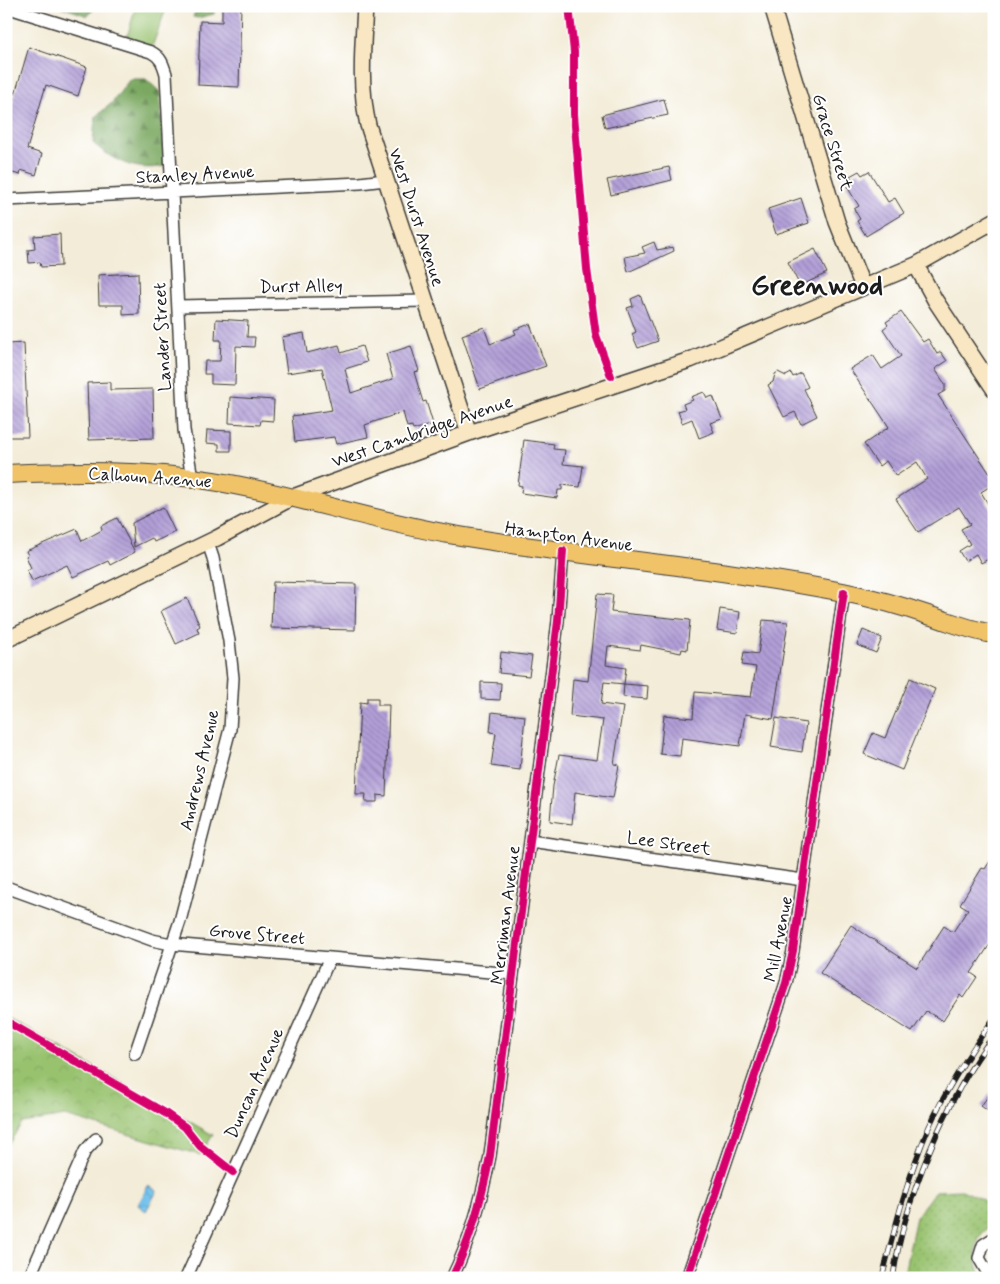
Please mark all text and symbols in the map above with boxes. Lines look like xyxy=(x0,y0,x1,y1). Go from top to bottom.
street label: Grace Street xyxy=(806,91,858,194)
street label: West Durst Avenue xyxy=(382,145,450,290)
street label: Stanley Avenue xyxy=(135,160,255,190)
district label: Greenwood xyxy=(751,268,883,305)
street label: Durst Alley xyxy=(259,274,343,300)
street label: Lander Street xyxy=(148,282,178,392)
street label: West Cambridge Avenue xyxy=(329,390,516,475)
street label: Calhoun Avenue xyxy=(87,462,213,494)
street label: Hampton Avenue xyxy=(503,516,635,558)
street label: Andrews Avenue xyxy=(174,707,226,833)
street label: Lee Street xyxy=(625,826,713,862)
street label: Merriman Avenue xyxy=(486,844,526,986)
street label: Mill Avenue xyxy=(759,894,799,984)
street label: Grove Street xyxy=(208,919,306,951)
street label: Duncan Avenue xyxy=(220,1024,290,1143)

